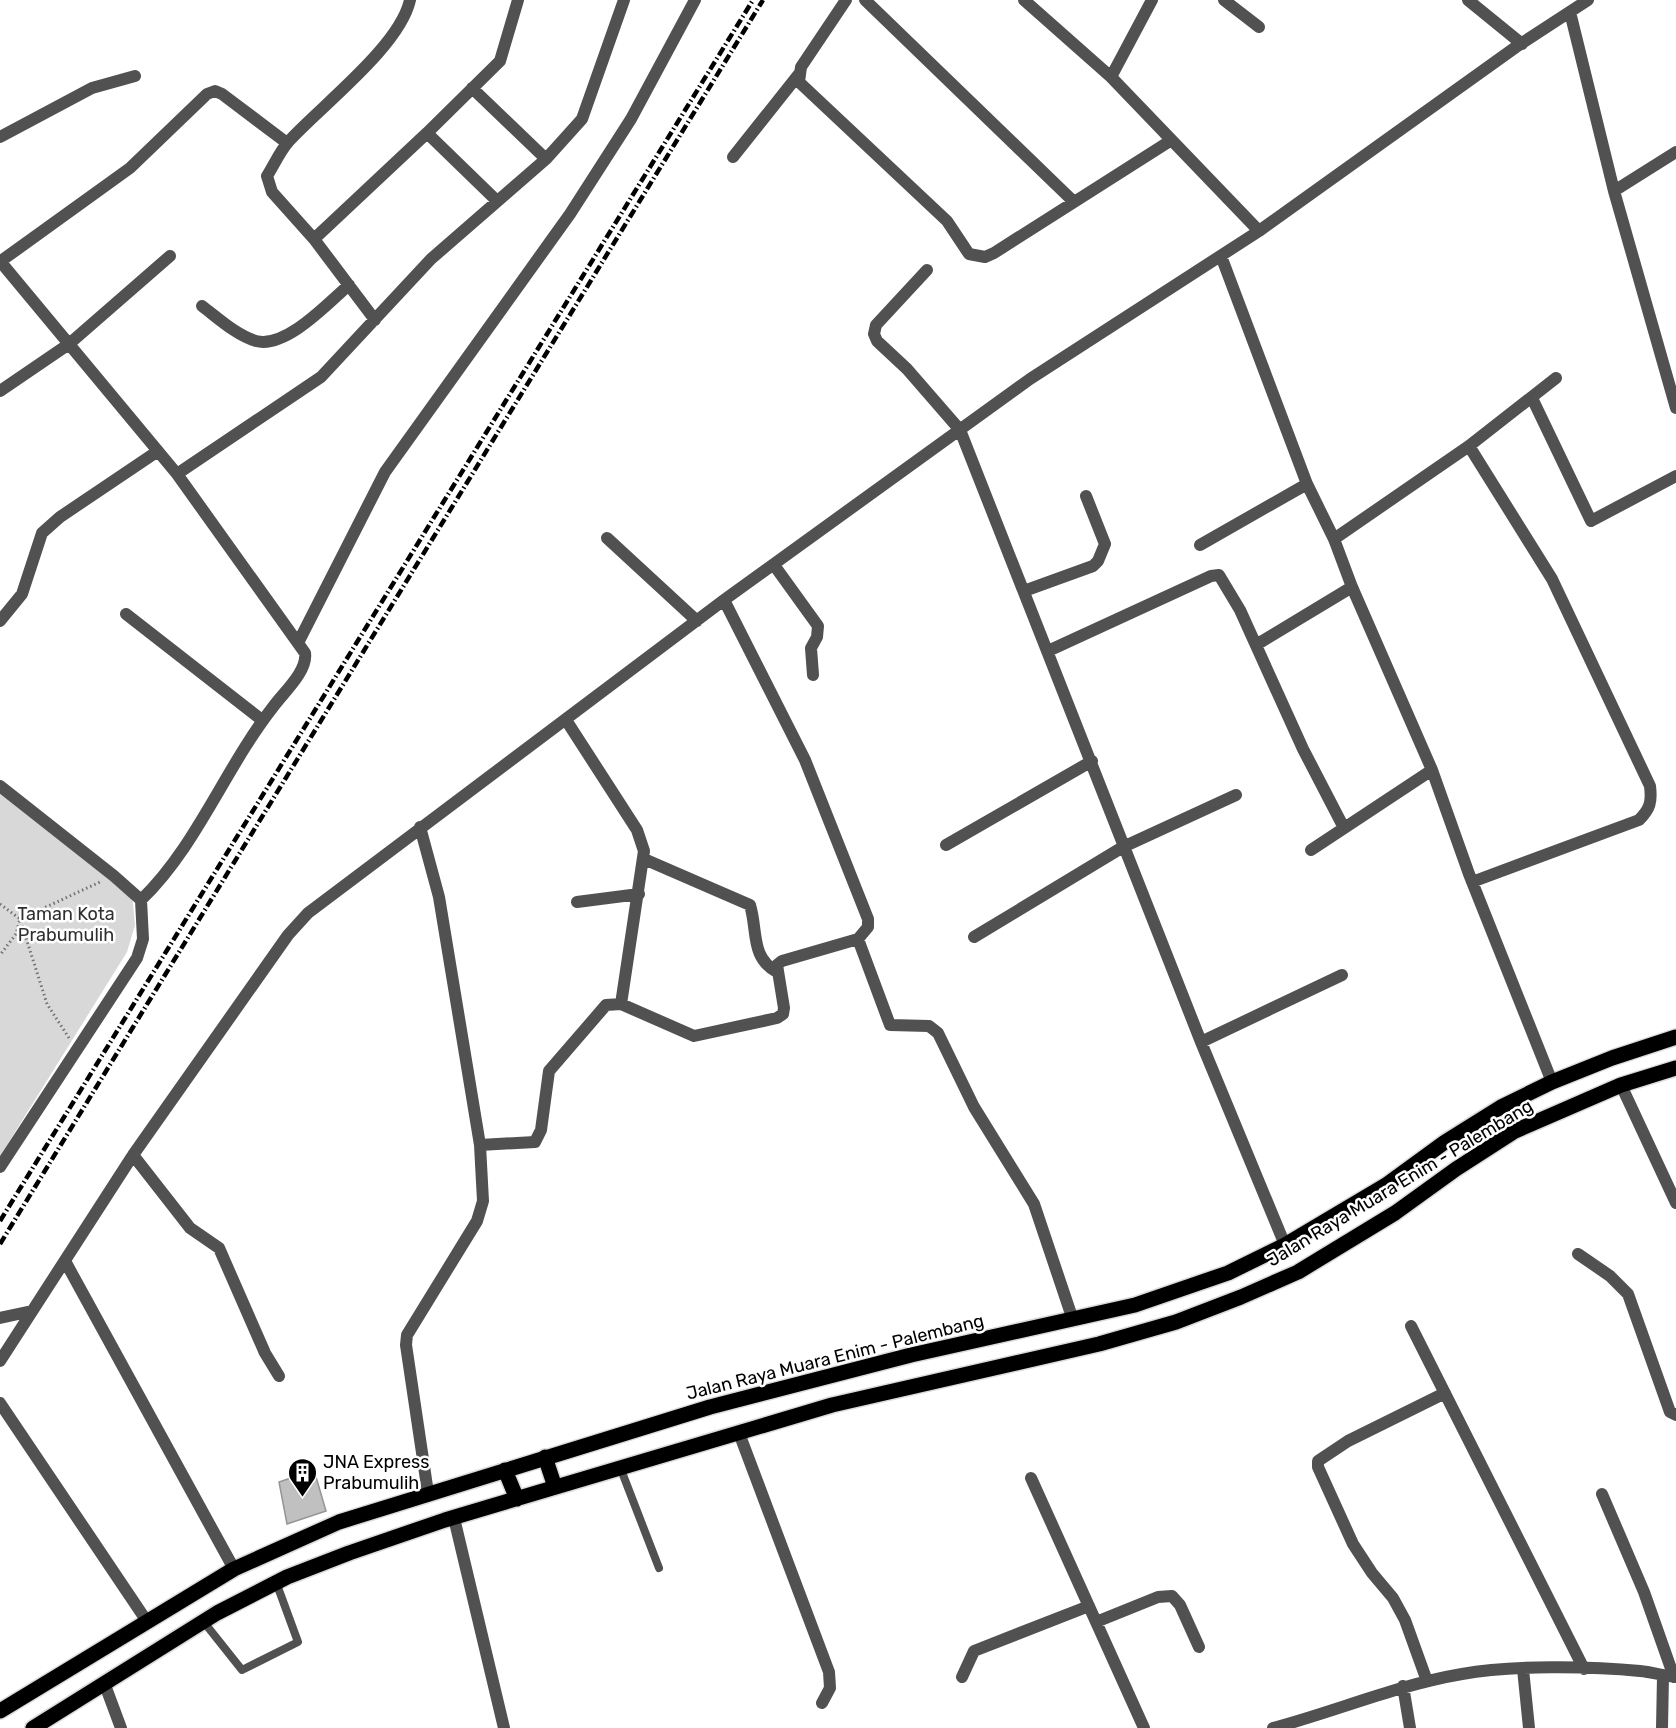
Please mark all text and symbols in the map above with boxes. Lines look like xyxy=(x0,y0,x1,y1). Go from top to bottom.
park label: Taman Kota Prabumulih xyxy=(17,903,115,946)
street label: Jalan Raya Muara Enim - Palembang xyxy=(1263,1095,1537,1271)
street label: Jalan Raya Muara Enim - Palembang xyxy=(684,1309,986,1405)
place label: JNA Express Prabumulih xyxy=(323,1451,429,1494)
building icon: JNA Express Prabumulih xyxy=(286,1456,318,1498)

